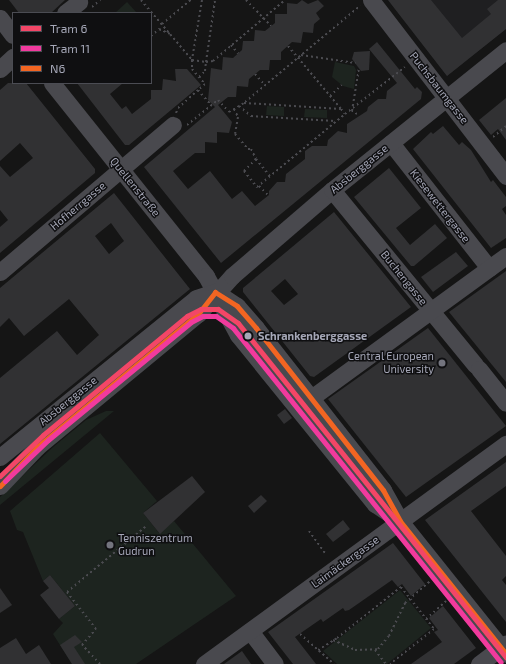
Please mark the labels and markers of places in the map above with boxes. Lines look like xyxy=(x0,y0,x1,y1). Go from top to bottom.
marker: Schrankenberggasse xyxy=(241,329,255,343)
place label: Schrankenberggasse xyxy=(258,329,367,343)
place label: Central European University xyxy=(347,350,434,376)
marker: Central European University xyxy=(437,358,447,368)
place label: Tenniszentrum Gudrun xyxy=(118,532,193,558)
marker: Tenniszentrum Gudrun xyxy=(105,540,115,550)

